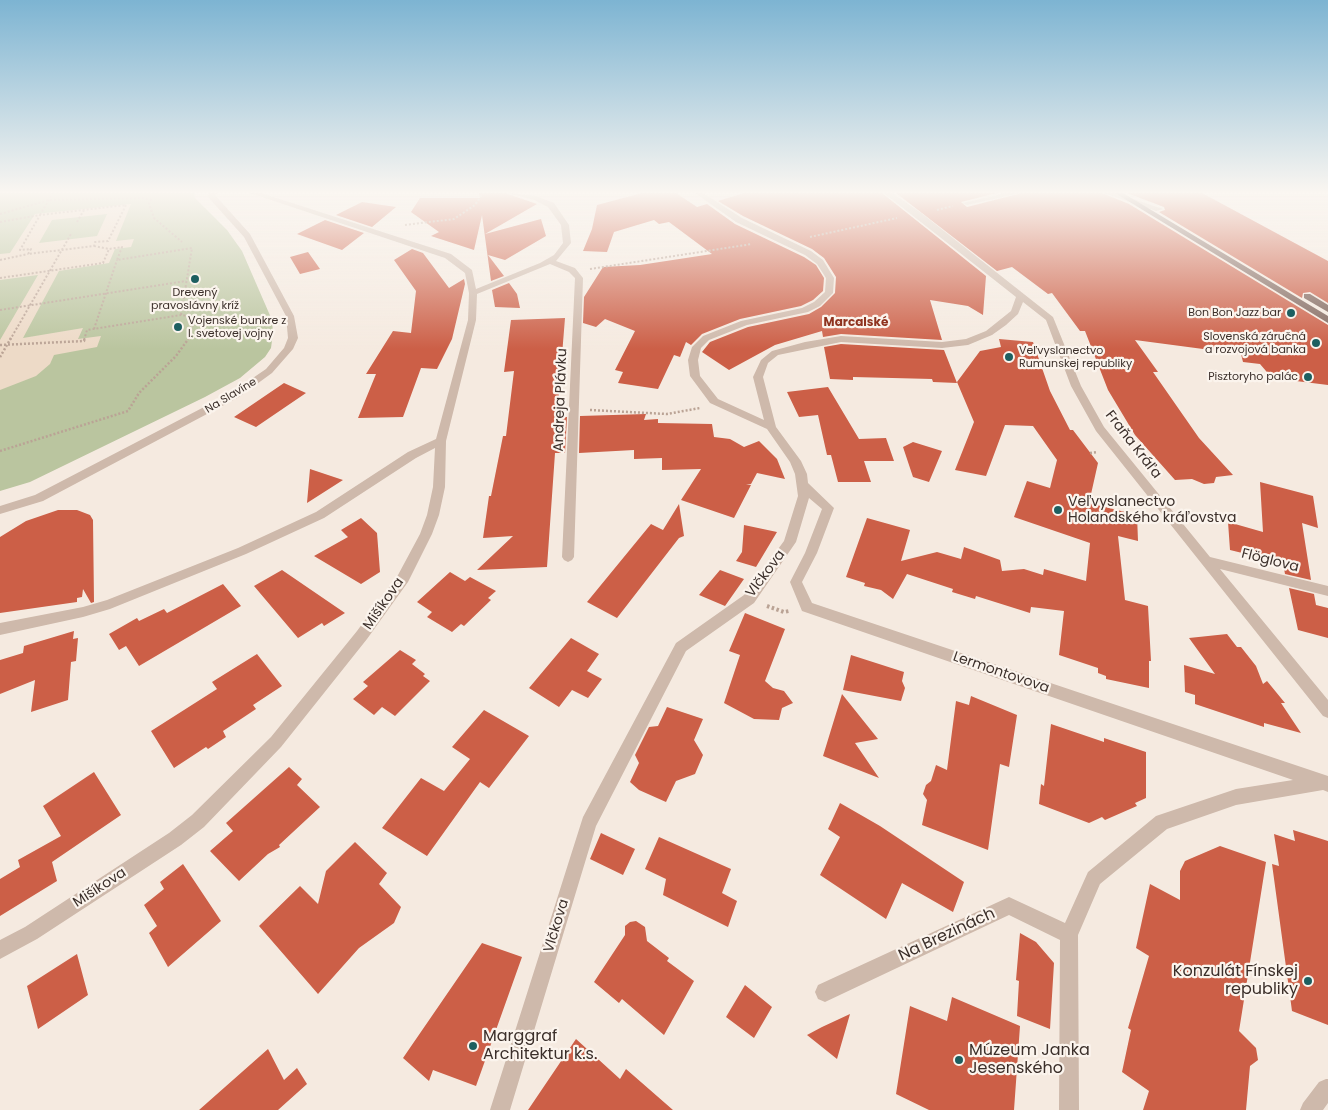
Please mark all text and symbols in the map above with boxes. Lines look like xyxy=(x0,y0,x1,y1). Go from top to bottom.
marker: Drevený pravoslávny kríž xyxy=(189,273,201,285)
place label: Drevený pravoslávny kríž xyxy=(151,286,239,312)
place label: Bon Bon Jazz bar xyxy=(1188,306,1281,320)
marker: Bon Bon Jazz bar xyxy=(1285,307,1297,319)
place label: Vojenské bunkre z I. svetovej vojny xyxy=(188,314,286,340)
district label: Marcalské xyxy=(824,316,888,330)
marker: Vojenské bunkre z I. svetovej vojny xyxy=(172,321,184,333)
place label: Slovenská záručná a rozvojová banka xyxy=(1203,330,1306,356)
marker: Slovenská záručná a rozvojová banka xyxy=(1310,337,1322,349)
place label: Veľvyslanectvo Rumunskej republiky xyxy=(1019,344,1132,370)
street label: Andreja Plávku xyxy=(551,348,571,452)
marker: Veľvyslanectvo Rumunskej republiky xyxy=(1003,351,1015,363)
place label: Pisztoryho palác xyxy=(1208,370,1298,384)
marker: Pisztoryho palác xyxy=(1302,371,1314,383)
street label: Na Slavíne xyxy=(203,376,259,416)
street label: Fraňa Kráľa xyxy=(1101,408,1165,482)
place label: Veľvyslanectvo Holandského kráľovstva xyxy=(1068,494,1236,526)
marker: Veľvyslanectvo Holandského kráľovstva xyxy=(1052,504,1064,516)
street label: Flöglova xyxy=(1240,546,1300,576)
street label: Vlčkova xyxy=(743,547,789,601)
street label: Mišíkova xyxy=(360,575,408,633)
street label: Lermontovova xyxy=(951,649,1051,697)
street label: Mišíkova xyxy=(70,865,130,911)
street label: Vlčkova xyxy=(541,897,573,955)
street label: Na Brezinách xyxy=(896,904,998,966)
place label: Konzulát Fínskej republiky xyxy=(1173,962,1298,1000)
marker: Konzulát Fínskej republiky xyxy=(1302,975,1314,987)
place label: Marggraf Architektur k.s. xyxy=(483,1027,597,1065)
marker: Marggraf Architektur k.s. xyxy=(467,1040,479,1052)
place label: Múzeum Janka Jesenského xyxy=(969,1041,1090,1079)
marker: Múzeum Janka Jesenského xyxy=(953,1054,965,1066)

